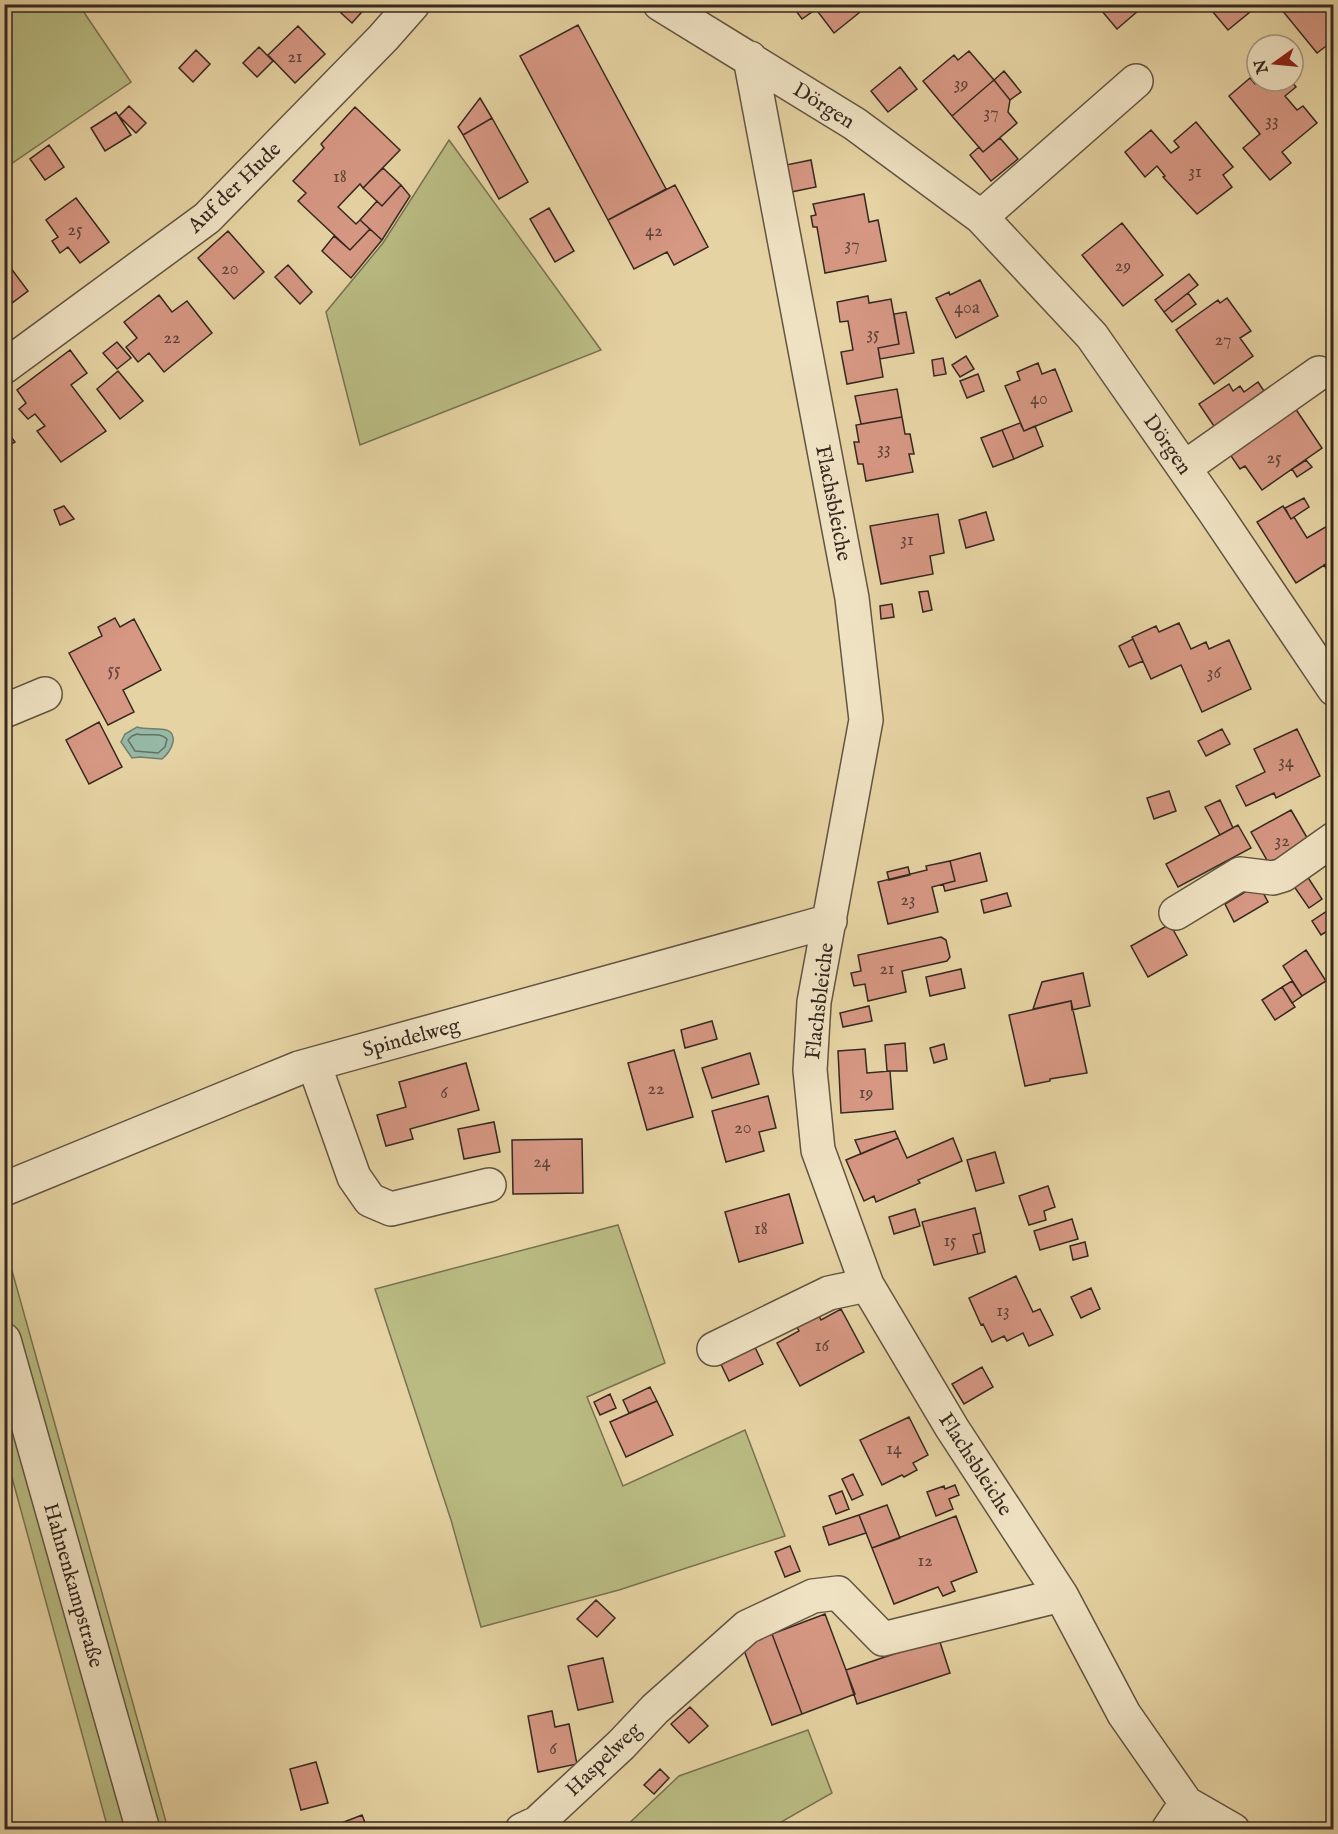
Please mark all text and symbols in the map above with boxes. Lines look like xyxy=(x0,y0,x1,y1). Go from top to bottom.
north arrow xyxy=(1245,33,1305,93)
house number: 21 xyxy=(287,46,303,69)
text: N xyxy=(1251,57,1274,77)
house number: 39 xyxy=(954,73,968,96)
street label: Dörgen xyxy=(787,77,859,136)
house number: 37 xyxy=(983,102,999,125)
house number: 33 xyxy=(1265,110,1279,133)
street label: Auf der Hude xyxy=(182,136,288,240)
house number: 31 xyxy=(1188,161,1202,184)
house number: 18 xyxy=(333,166,347,189)
house number: 25 xyxy=(68,219,83,242)
house number: 42 xyxy=(645,220,663,243)
house number: 37 xyxy=(844,234,860,257)
house number: 29 xyxy=(1115,255,1131,278)
house number: 20 xyxy=(221,258,239,281)
house number: 40a xyxy=(954,297,980,320)
house number: 35 xyxy=(866,323,880,346)
house number: 22 xyxy=(164,327,180,350)
house number: 27 xyxy=(1215,329,1231,352)
house number: 40 xyxy=(1030,388,1048,411)
street label: Dörgen xyxy=(1136,409,1197,480)
house number: 33 xyxy=(877,438,891,461)
street label: Flachsbleiche xyxy=(808,443,857,564)
house number: 25 xyxy=(1267,447,1282,470)
house number: 31 xyxy=(900,529,914,552)
house number: 55 xyxy=(107,659,121,682)
house number: 36 xyxy=(1207,662,1222,685)
house number: 34 xyxy=(1278,751,1294,774)
house number: 32 xyxy=(1274,830,1290,853)
house number: 23 xyxy=(900,889,916,912)
street label: Flachsbleiche xyxy=(800,941,841,1061)
house number: 21 xyxy=(879,958,895,981)
street label: Spindelweg xyxy=(360,1012,464,1064)
house number: 22 xyxy=(648,1078,664,1101)
house number: 6 xyxy=(440,1082,448,1105)
house number: 19 xyxy=(859,1082,873,1105)
house number: 20 xyxy=(734,1117,752,1140)
house number: 24 xyxy=(533,1151,551,1174)
house number: 18 xyxy=(754,1218,768,1241)
house number: 15 xyxy=(943,1230,957,1253)
house number: 13 xyxy=(996,1300,1010,1323)
house number: 16 xyxy=(815,1335,830,1358)
street label: Flachsbleiche xyxy=(931,1408,1018,1522)
house number: 14 xyxy=(886,1438,902,1461)
street label: Hahnenkampstraße xyxy=(36,1500,109,1671)
house number: 12 xyxy=(917,1550,933,1573)
street label: Haspelweg xyxy=(560,1717,648,1803)
house number: 6 xyxy=(549,1738,557,1761)

